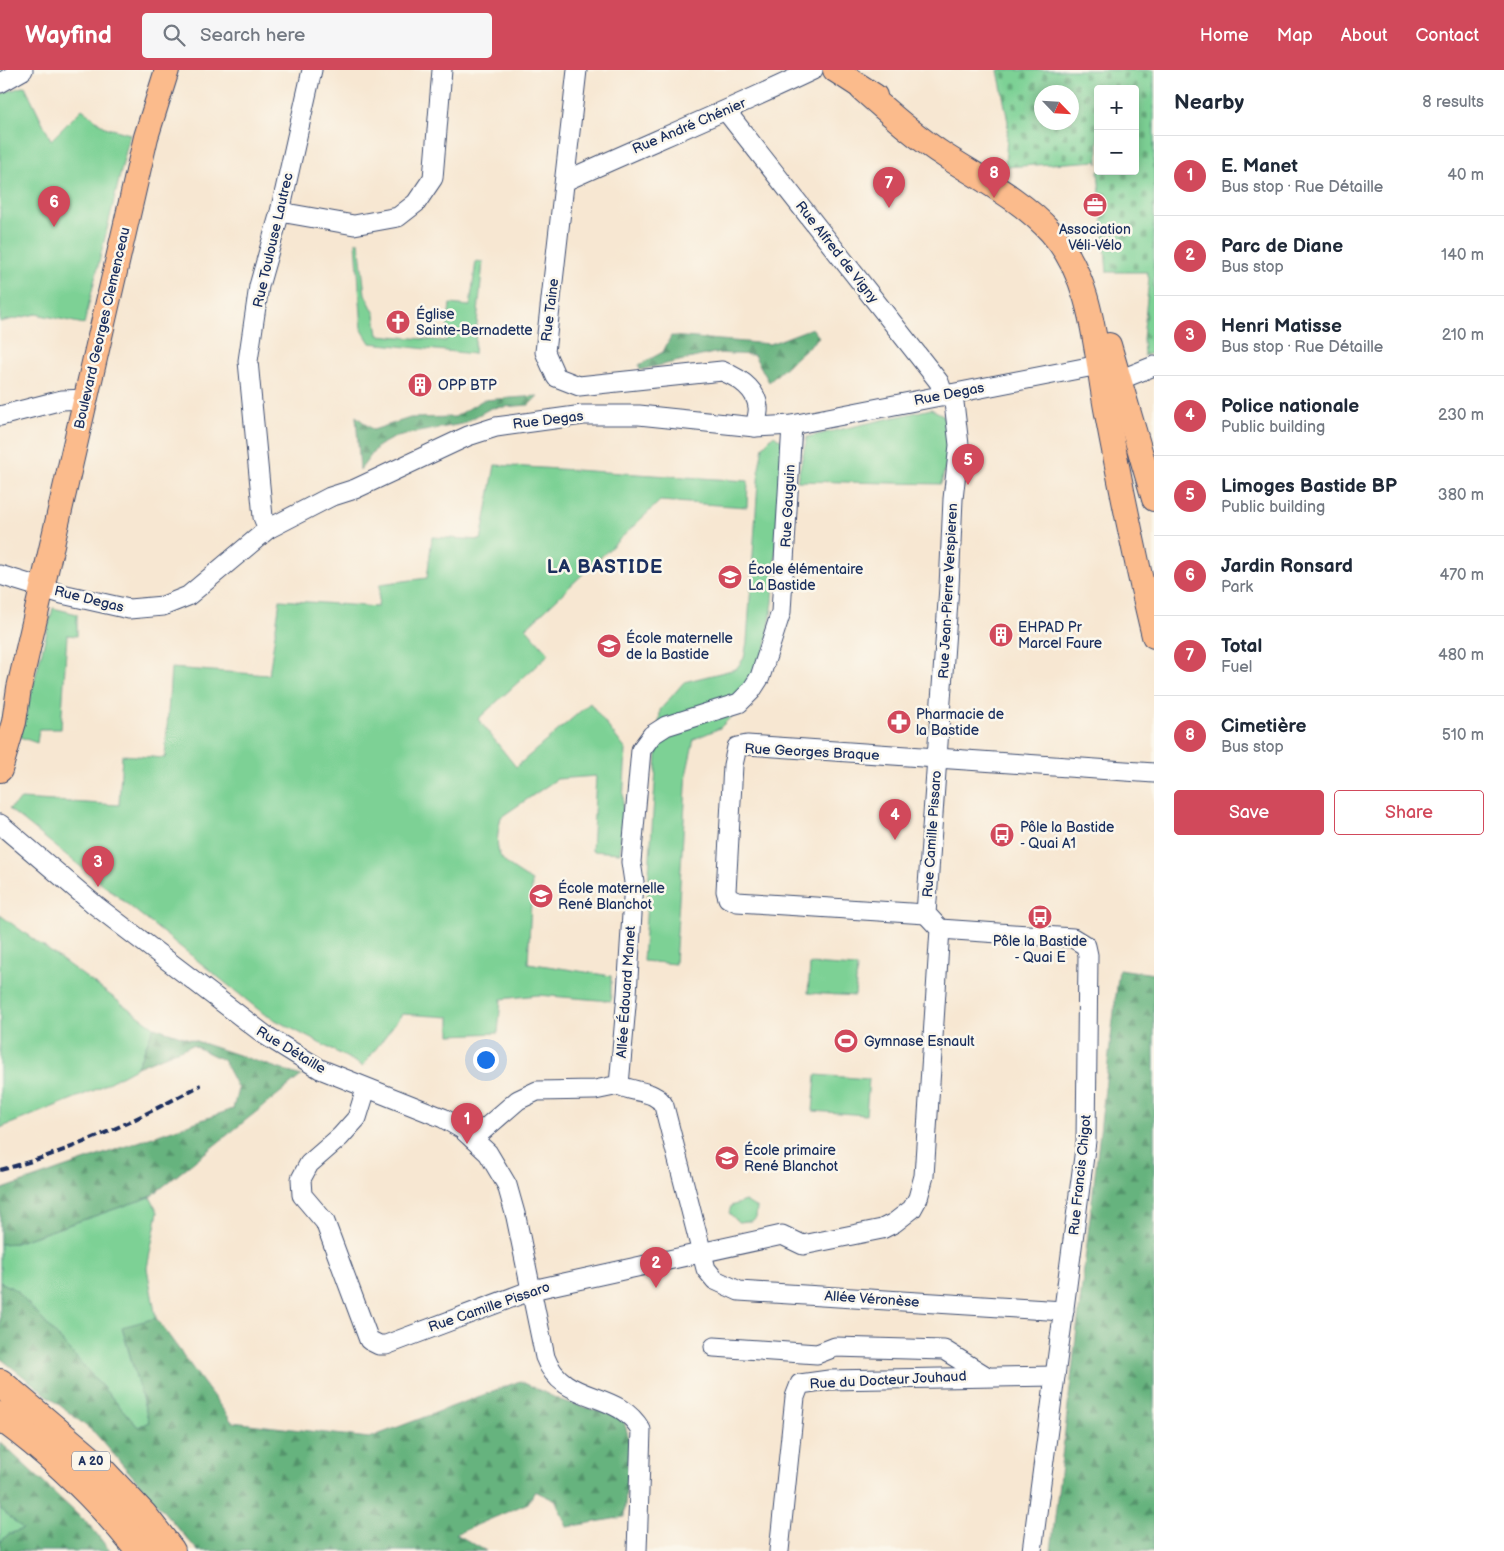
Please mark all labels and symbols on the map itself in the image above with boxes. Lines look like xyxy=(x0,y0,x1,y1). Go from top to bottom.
north arrow xyxy=(1034,85,1079,130)
street label: Rue André Chénier xyxy=(630,94,749,158)
pin: 8 xyxy=(978,157,1010,198)
pin: 7 xyxy=(873,167,905,208)
street label: Rue Toulouse Lautrec xyxy=(249,171,297,309)
pin: 6 xyxy=(38,186,70,227)
office icon: Association Véli-Vélo xyxy=(1082,192,1108,218)
street label: Rue Alfred de Vigny xyxy=(792,198,882,307)
place label: Association Véli-Vélo xyxy=(1059,221,1131,254)
street label: Boulevard Georges Clemenceau xyxy=(70,225,134,431)
street label: Rue Taine xyxy=(538,277,562,343)
place label: Église Sainte-Bernadette xyxy=(416,305,532,339)
church icon: Église Sainte-Bernadette xyxy=(385,309,411,335)
building icon: OPP BTP xyxy=(407,372,433,398)
place label: OPP BTP xyxy=(438,377,497,394)
street label: Rue Degas xyxy=(912,379,986,409)
street label: Rue Degas xyxy=(512,407,584,433)
pin: 5 xyxy=(952,444,984,485)
street label: Rue Gauguin xyxy=(777,464,799,548)
street label: Rue Jean-Pierre Verspieren xyxy=(935,503,961,679)
district label: LA BASTIDE xyxy=(547,556,663,579)
place label: École élémentaire La Bastide xyxy=(748,560,863,594)
school or university icon: École élémentaire La Bastide xyxy=(717,564,743,590)
street label: Rue Degas xyxy=(52,582,126,616)
place label: EHPAD Pr Marcel Faure xyxy=(1018,619,1102,652)
building icon: EHPAD Pr Marcel Faure xyxy=(988,622,1014,648)
place label: École maternelle de la Bastide xyxy=(626,629,733,663)
school or university icon: École maternelle de la Bastide xyxy=(596,633,622,659)
place label: Pharmacie de la Bastide xyxy=(916,706,1004,739)
pharmacy icon: Pharmacie de la Bastide xyxy=(886,709,912,735)
street label: Rue Georges Braque xyxy=(744,740,880,764)
street label: Rue Camille Pissaro xyxy=(919,770,945,898)
pin: 4 xyxy=(879,799,911,840)
place label: Pôle la Bastide - Quai A1 xyxy=(1020,819,1114,852)
bus stop icon: Pôle la Bastide - Quai A1 xyxy=(989,822,1015,848)
pin: 3 xyxy=(82,846,114,887)
place label: École maternelle René Blanchot xyxy=(558,879,665,913)
school or university icon: École maternelle René Blanchot xyxy=(528,883,554,909)
bus stop icon: Pôle la Bastide - Quai E xyxy=(1027,904,1053,930)
street label: Allée Édouard Manet xyxy=(612,924,639,1059)
place label: Pôle la Bastide - Quai E xyxy=(993,933,1087,966)
street label: Rue Détaille xyxy=(253,1023,329,1077)
sports icon: Gymnase Esnault xyxy=(833,1028,859,1054)
place label: Gymnase Esnault xyxy=(864,1033,975,1050)
your location xyxy=(473,1047,499,1073)
pin: 1 xyxy=(451,1103,483,1144)
street label: Rue Francis Chigot xyxy=(1065,1113,1095,1236)
place label: École primaire René Blanchot xyxy=(744,1141,839,1175)
school or university icon: École primaire René Blanchot xyxy=(714,1145,740,1171)
pin: 2 xyxy=(640,1247,672,1288)
street label: Rue Camille Pissaro xyxy=(426,1278,552,1336)
street label: Allée Véronèse xyxy=(824,1287,920,1311)
street label: Rue du Docteur Jouhaud xyxy=(809,1367,967,1393)
road number: A 20 xyxy=(72,1452,110,1470)

